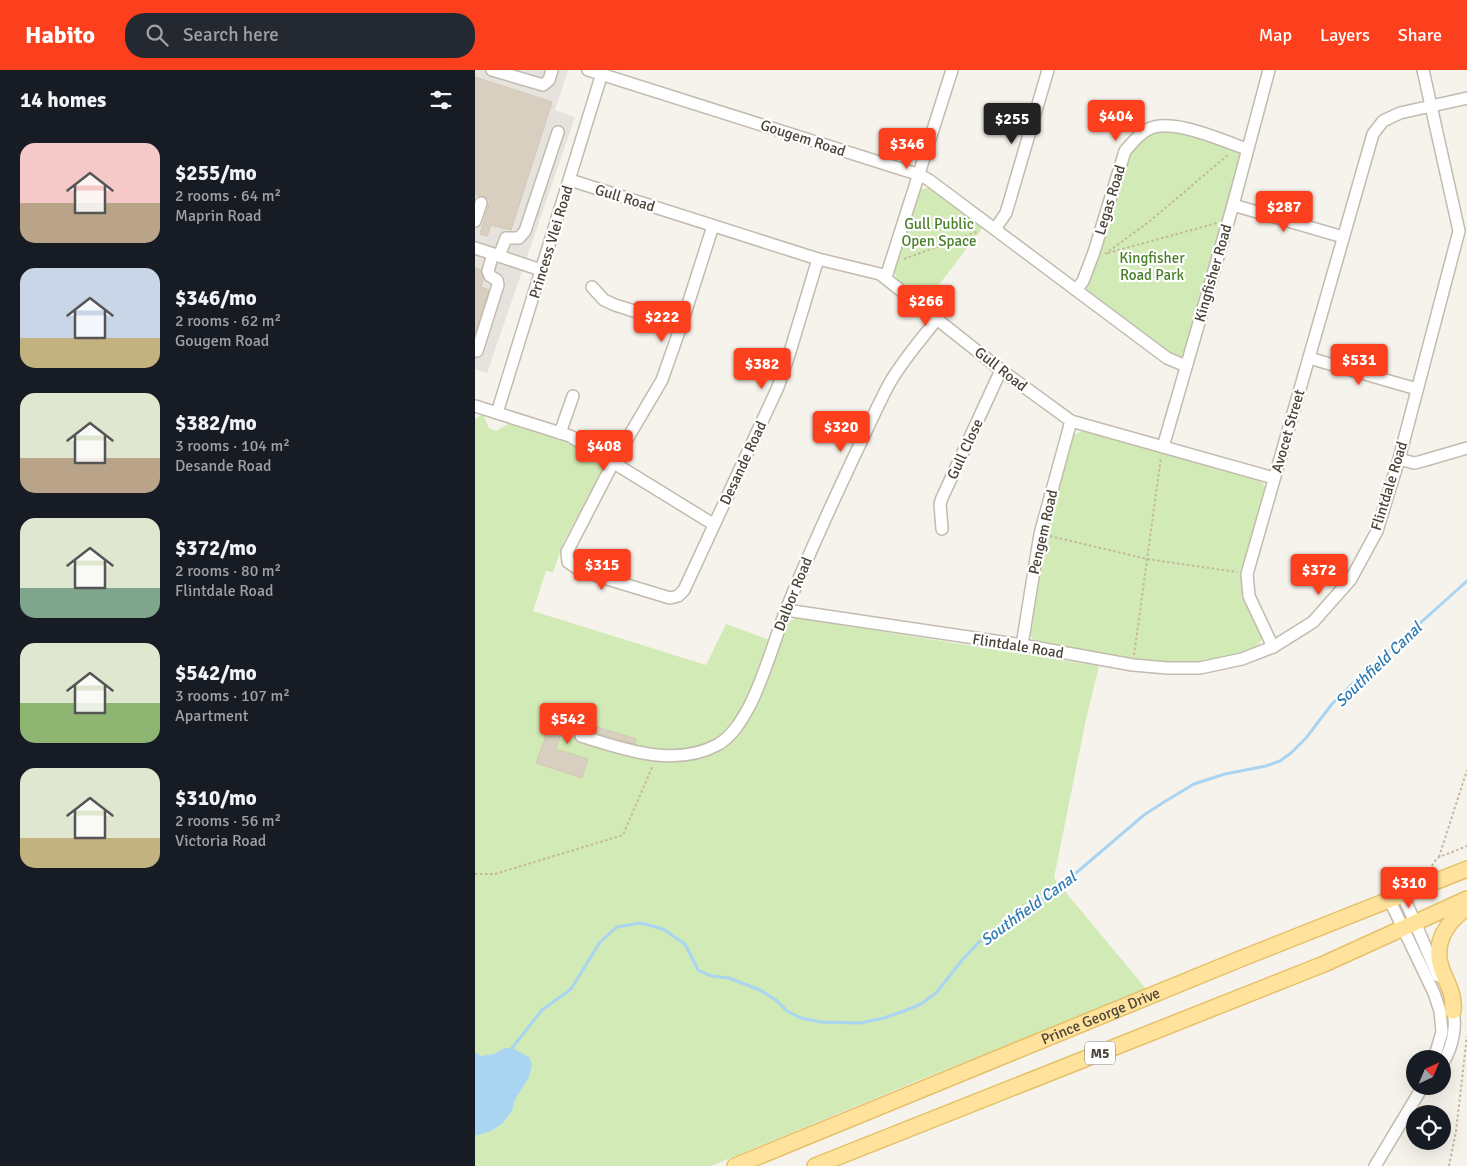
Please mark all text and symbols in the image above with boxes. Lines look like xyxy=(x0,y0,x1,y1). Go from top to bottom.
search box xyxy=(125,13,475,58)
text: Habito xyxy=(25,20,95,50)
icon: search xyxy=(143,21,171,49)
text: Search here xyxy=(183,23,279,47)
text: Map xyxy=(1259,24,1292,46)
text: Layers xyxy=(1320,24,1370,46)
text: Share xyxy=(1398,24,1442,46)
icon: filters xyxy=(427,86,455,114)
text: 14 homes xyxy=(20,87,106,113)
pin: $404 xyxy=(1086,100,1146,142)
pin: $255 xyxy=(982,102,1042,145)
text: $404 xyxy=(1099,106,1133,126)
text: $255 xyxy=(995,109,1029,129)
street label: Gougem Road xyxy=(758,116,848,160)
pin: $346 xyxy=(877,128,937,170)
text: $346 xyxy=(890,134,924,154)
text: $255/mo xyxy=(175,160,257,186)
icon: home xyxy=(60,163,120,223)
street label: Legas Road xyxy=(1091,163,1129,237)
street label: Gull Road xyxy=(593,180,657,216)
street label: Princess Vlei Road xyxy=(525,183,577,301)
text: 2 rooms · 64 m² xyxy=(175,186,281,206)
pin: $287 xyxy=(1254,190,1314,233)
text: $287 xyxy=(1267,197,1301,217)
text: Maprin Road xyxy=(175,206,262,226)
park label: Gull Public Open Space xyxy=(901,215,977,250)
street label: Kingfisher Road xyxy=(1190,222,1236,324)
park label: Kingfisher Road Park xyxy=(1119,249,1185,284)
pin: $266 xyxy=(896,284,956,327)
text: $346/mo xyxy=(175,285,257,311)
icon: home xyxy=(60,288,120,348)
text: $266 xyxy=(909,291,943,311)
pin: $222 xyxy=(632,300,692,343)
text: $222 xyxy=(645,307,679,327)
text: 2 rooms · 62 m² xyxy=(175,311,281,331)
text: Gougem Road xyxy=(175,331,269,351)
street label: Gull Road xyxy=(971,343,1031,395)
pin: $531 xyxy=(1329,344,1389,386)
pin: $382 xyxy=(732,348,792,390)
text: $531 xyxy=(1342,350,1376,370)
text: $382 xyxy=(745,354,779,374)
street label: Avocet Street xyxy=(1268,387,1308,475)
text: $382/mo xyxy=(175,410,257,436)
pin: $320 xyxy=(811,410,871,453)
icon: home xyxy=(60,413,120,473)
street label: Gull Close xyxy=(943,416,987,482)
text: $320 xyxy=(824,417,858,437)
street label: Desande Road xyxy=(716,418,770,508)
pin: $408 xyxy=(574,430,634,472)
text: 3 rooms · 104 m² xyxy=(175,436,290,456)
text: $408 xyxy=(587,436,621,456)
street label: Flintdale Road xyxy=(1367,439,1411,533)
text: Desande Road xyxy=(175,456,271,476)
street label: Pengem Road xyxy=(1024,488,1062,576)
text: $372/mo xyxy=(175,535,257,561)
icon: home xyxy=(60,538,120,598)
pin: $315 xyxy=(572,548,632,591)
street label: Dalbor Road xyxy=(770,554,816,634)
pin: $372 xyxy=(1289,554,1349,596)
text: $315 xyxy=(585,555,619,575)
text: $372 xyxy=(1302,560,1336,580)
text: 2 rooms · 80 m² xyxy=(175,561,281,581)
text: Flintdale Road xyxy=(175,581,273,601)
water label: Southfield Canal xyxy=(1331,617,1427,711)
street label: Flintdale Road xyxy=(971,630,1065,662)
text: $542/mo xyxy=(175,660,257,686)
icon: home xyxy=(60,663,120,723)
text: 3 rooms · 107 m² xyxy=(175,686,290,706)
pin: $542 xyxy=(538,702,598,745)
text: Apartment xyxy=(175,706,248,726)
text: $542 xyxy=(551,709,585,729)
text: $310/mo xyxy=(175,785,257,811)
icon: home xyxy=(60,788,120,848)
text: 2 rooms · 56 m² xyxy=(175,811,281,831)
text: Victoria Road xyxy=(175,831,266,851)
pin: $310 xyxy=(1379,866,1439,909)
water label: Southfield Canal xyxy=(977,867,1081,950)
text: $310 xyxy=(1392,873,1426,893)
street label: Prince George Drive xyxy=(1038,984,1163,1049)
road number: M5 xyxy=(1085,1041,1115,1064)
north arrow xyxy=(1406,1050,1451,1095)
map controls xyxy=(1406,1050,1451,1150)
button: locate xyxy=(1406,1105,1451,1150)

